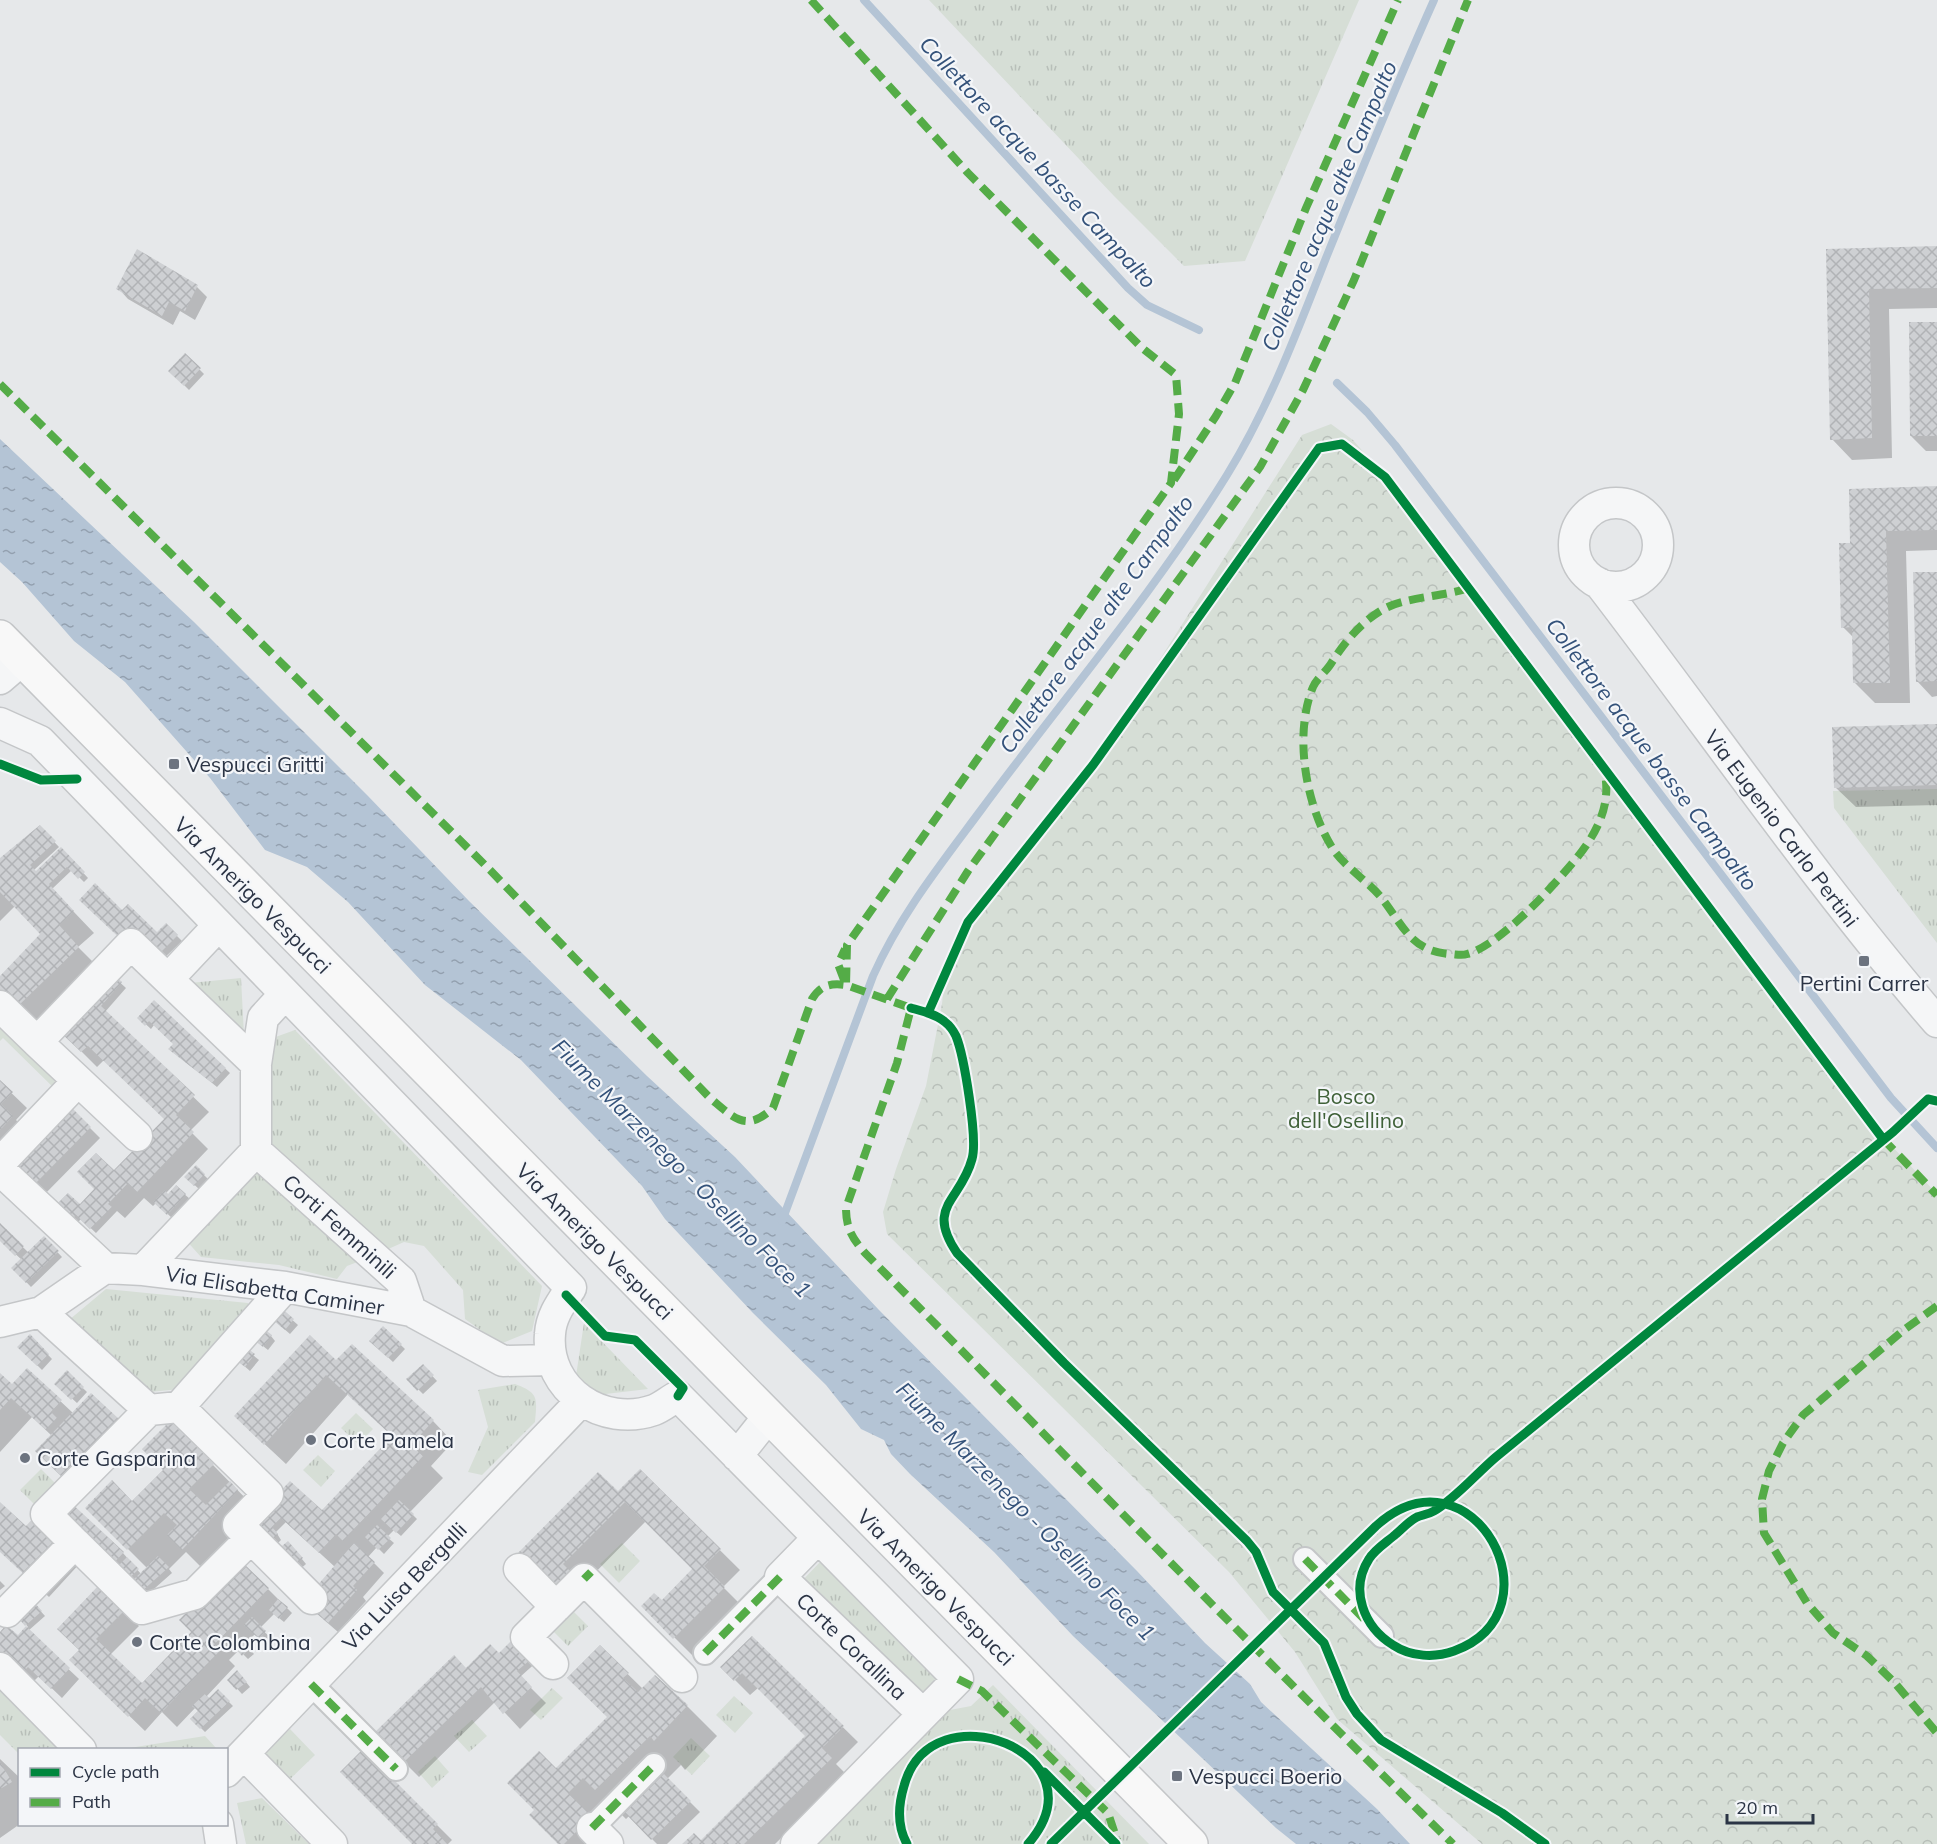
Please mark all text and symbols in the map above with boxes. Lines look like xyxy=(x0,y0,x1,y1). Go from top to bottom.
water label: Collettore acque basse Campalto xyxy=(914,30,1162,294)
water label: Collettore acque alte Campalto xyxy=(1255,57,1403,355)
water label: Collettore acque alte Campalto xyxy=(993,489,1199,759)
water label: Collettore acque basse Campalto xyxy=(1540,612,1764,896)
street label: Via Eugenio Carlo Pertini xyxy=(1699,724,1865,932)
place label: Vespucci Gritti xyxy=(186,751,324,777)
marker: Vespucci Gritti xyxy=(167,757,181,771)
street label: Via Amerigo Vespucci xyxy=(169,811,337,979)
marker: Pertini Carrer xyxy=(1857,954,1871,968)
place label: Pertini Carrer xyxy=(1800,970,1929,996)
water label: Fiume Marzenego - Osellino Foce 1 xyxy=(547,1033,817,1303)
park label: Bosco dell'Osellino xyxy=(1288,1083,1404,1133)
street label: Via Amerigo Vespucci xyxy=(511,1157,679,1325)
street label: Corti Femminili xyxy=(278,1168,402,1284)
street label: Via Elisabetta Caminer xyxy=(164,1260,387,1320)
water label: Fiume Marzenego - Osellino Foce 1 xyxy=(891,1376,1161,1646)
place label: Corte Pamela xyxy=(323,1427,454,1453)
marker: Corte Pamela xyxy=(304,1433,318,1447)
place label: Corte Gasparina xyxy=(37,1445,196,1471)
marker: Corte Gasparina xyxy=(18,1451,32,1465)
street label: Via Amerigo Vespucci xyxy=(852,1503,1020,1671)
street label: Via Luisa Bergalli xyxy=(336,1517,472,1655)
street label: Corte Corallina xyxy=(791,1587,913,1705)
place label: Corte Colombina xyxy=(149,1629,311,1655)
marker: Corte Colombina xyxy=(130,1635,144,1649)
legend xyxy=(18,1748,228,1826)
text: Cycle path xyxy=(72,1760,159,1783)
place label: Vespucci Boerio xyxy=(1189,1763,1342,1789)
marker: Vespucci Boerio xyxy=(1170,1769,1184,1783)
scale bar xyxy=(1727,1787,1812,1825)
text: Path xyxy=(72,1790,111,1813)
text: 20 m xyxy=(1736,1796,1778,1819)

